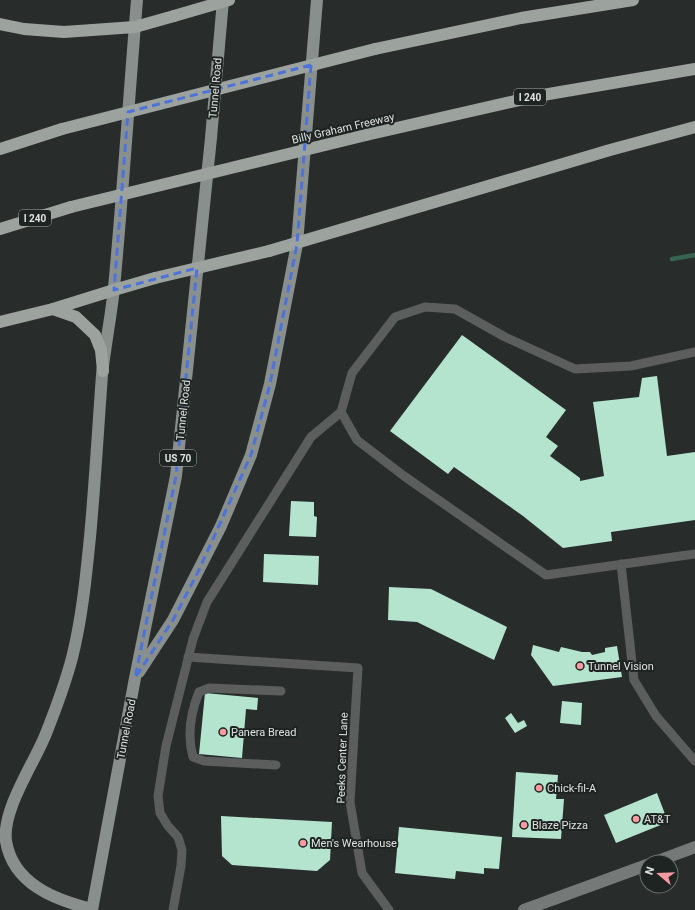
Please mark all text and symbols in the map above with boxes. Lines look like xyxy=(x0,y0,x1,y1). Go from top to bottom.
street label: Tunnel Road xyxy=(206,57,225,119)
road number: I 240 xyxy=(514,89,546,105)
street label: Billy Graham Freeway xyxy=(291,110,396,147)
road number: I 240 xyxy=(19,210,51,226)
street label: Tunnel Road xyxy=(174,379,193,441)
road number: US 70 xyxy=(160,450,196,466)
place label: Tunnel Vision xyxy=(588,660,654,673)
marker: Tunnel Vision xyxy=(575,661,585,671)
street label: Tunnel Road xyxy=(114,698,139,760)
street label: Peeks Center Lane xyxy=(334,712,351,804)
place label: Panera Bread xyxy=(231,726,297,739)
marker: Panera Bread xyxy=(218,727,228,737)
place label: Chick-fil-A xyxy=(547,782,597,795)
marker: Chick-fil-A xyxy=(534,783,544,793)
place label: AT&T xyxy=(644,813,671,826)
marker: AT&T xyxy=(631,814,641,824)
place label: Blaze Pizza xyxy=(532,819,588,832)
marker: Blaze Pizza xyxy=(519,820,529,830)
place label: Men's Wearhouse xyxy=(311,837,397,850)
marker: Men's Wearhouse xyxy=(298,838,308,848)
north arrow xyxy=(639,854,679,894)
text: N xyxy=(643,865,658,877)

